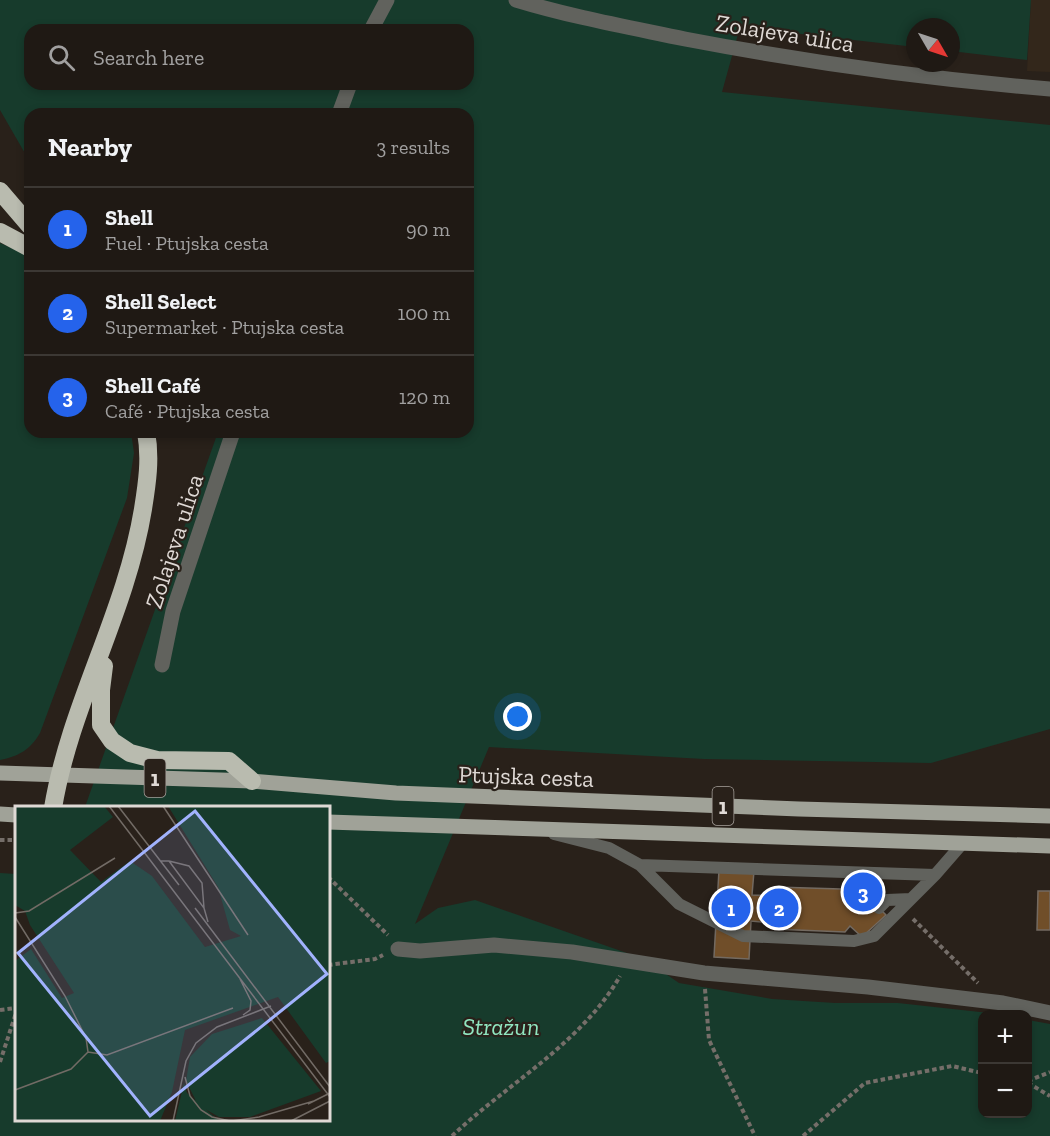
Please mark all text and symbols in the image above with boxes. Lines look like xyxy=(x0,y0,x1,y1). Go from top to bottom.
street label: Zolajeva ulica xyxy=(714,8,857,58)
north arrow xyxy=(906,18,960,72)
search box xyxy=(24,24,474,90)
icon: search xyxy=(45,41,78,74)
text: Search here xyxy=(93,44,204,71)
text: Nearby xyxy=(48,131,132,163)
text: 3 results xyxy=(376,135,450,159)
text: Shell xyxy=(105,204,153,231)
text: 1 xyxy=(63,217,72,241)
text: 90 m xyxy=(406,217,450,241)
text: Fuel · Ptujska cesta xyxy=(105,231,269,255)
text: Shell Select xyxy=(105,288,216,315)
text: 2 xyxy=(62,301,73,325)
text: 100 m xyxy=(397,301,450,325)
text: Supermarket · Ptujska cesta xyxy=(105,315,344,339)
text: Shell Café xyxy=(105,372,201,399)
text: 3 xyxy=(62,385,73,409)
text: 120 m xyxy=(399,385,450,409)
text: Café · Ptujska cesta xyxy=(105,399,270,423)
street label: Zolajeva ulica xyxy=(139,470,209,612)
your location xyxy=(503,702,532,731)
road number: 1 xyxy=(144,759,166,797)
street label: Ptujska cesta xyxy=(458,759,595,793)
road number: 1 xyxy=(712,787,734,825)
inset map xyxy=(15,806,330,1121)
pin: 3 xyxy=(844,870,882,914)
pin: 1 xyxy=(712,886,750,930)
pin: 2 xyxy=(760,886,798,930)
map controls xyxy=(978,1010,1032,1118)
button: + xyxy=(978,1010,1032,1064)
park label: Stražun xyxy=(463,1012,539,1041)
button: − xyxy=(978,1064,1032,1118)

